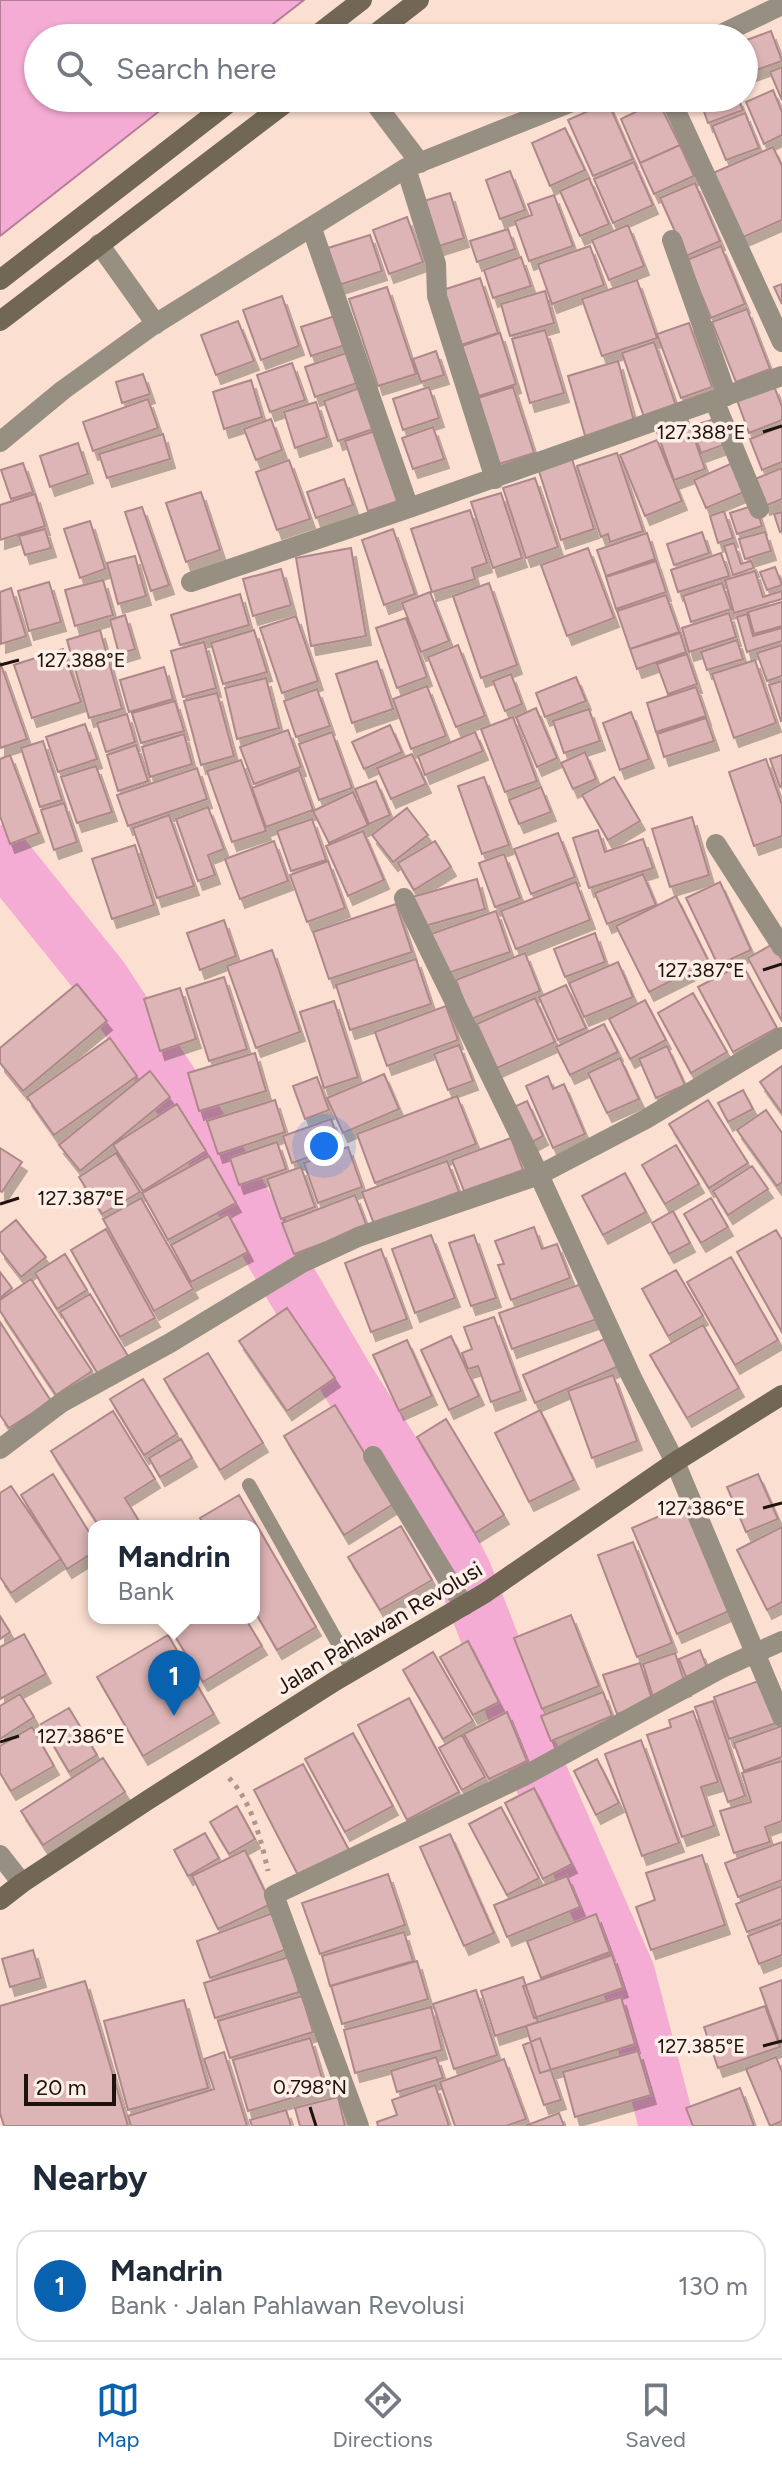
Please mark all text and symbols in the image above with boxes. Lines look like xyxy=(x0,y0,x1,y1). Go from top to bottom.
search box xyxy=(24,24,758,112)
icon: search xyxy=(52,46,96,90)
text: Search here xyxy=(116,50,276,87)
text: 127.388°E xyxy=(657,420,746,444)
text: 127.388°E xyxy=(37,648,126,672)
text: 127.387°E xyxy=(657,958,745,982)
your location xyxy=(304,1126,344,1166)
text: 127.387°E xyxy=(37,1186,125,1210)
text: 127.386°E xyxy=(657,1496,745,1520)
popup xyxy=(88,1520,260,1624)
text: Mandrin xyxy=(118,1538,230,1575)
street label: Jalan Pahlawan Revolusi xyxy=(271,1556,487,1700)
text: Bank xyxy=(118,1575,174,1607)
pin: 1 xyxy=(148,1650,200,1716)
text: 127.386°E xyxy=(37,1724,125,1748)
text: 127.385°E xyxy=(657,2034,745,2058)
scale bar xyxy=(24,2070,116,2106)
text: 20 m xyxy=(36,2074,87,2101)
text: 0.798°N xyxy=(273,2075,347,2099)
text: Nearby xyxy=(32,2158,147,2199)
text: Mandrin xyxy=(110,2252,223,2289)
text: 1 xyxy=(55,2270,65,2302)
text: 130 m xyxy=(678,2270,748,2302)
text: Bank · Jalan Pahlawan Revolusi xyxy=(110,2289,465,2321)
tab: Map xyxy=(96,2378,140,2453)
tab: Directions xyxy=(333,2378,433,2453)
tab: Saved xyxy=(625,2378,686,2453)

